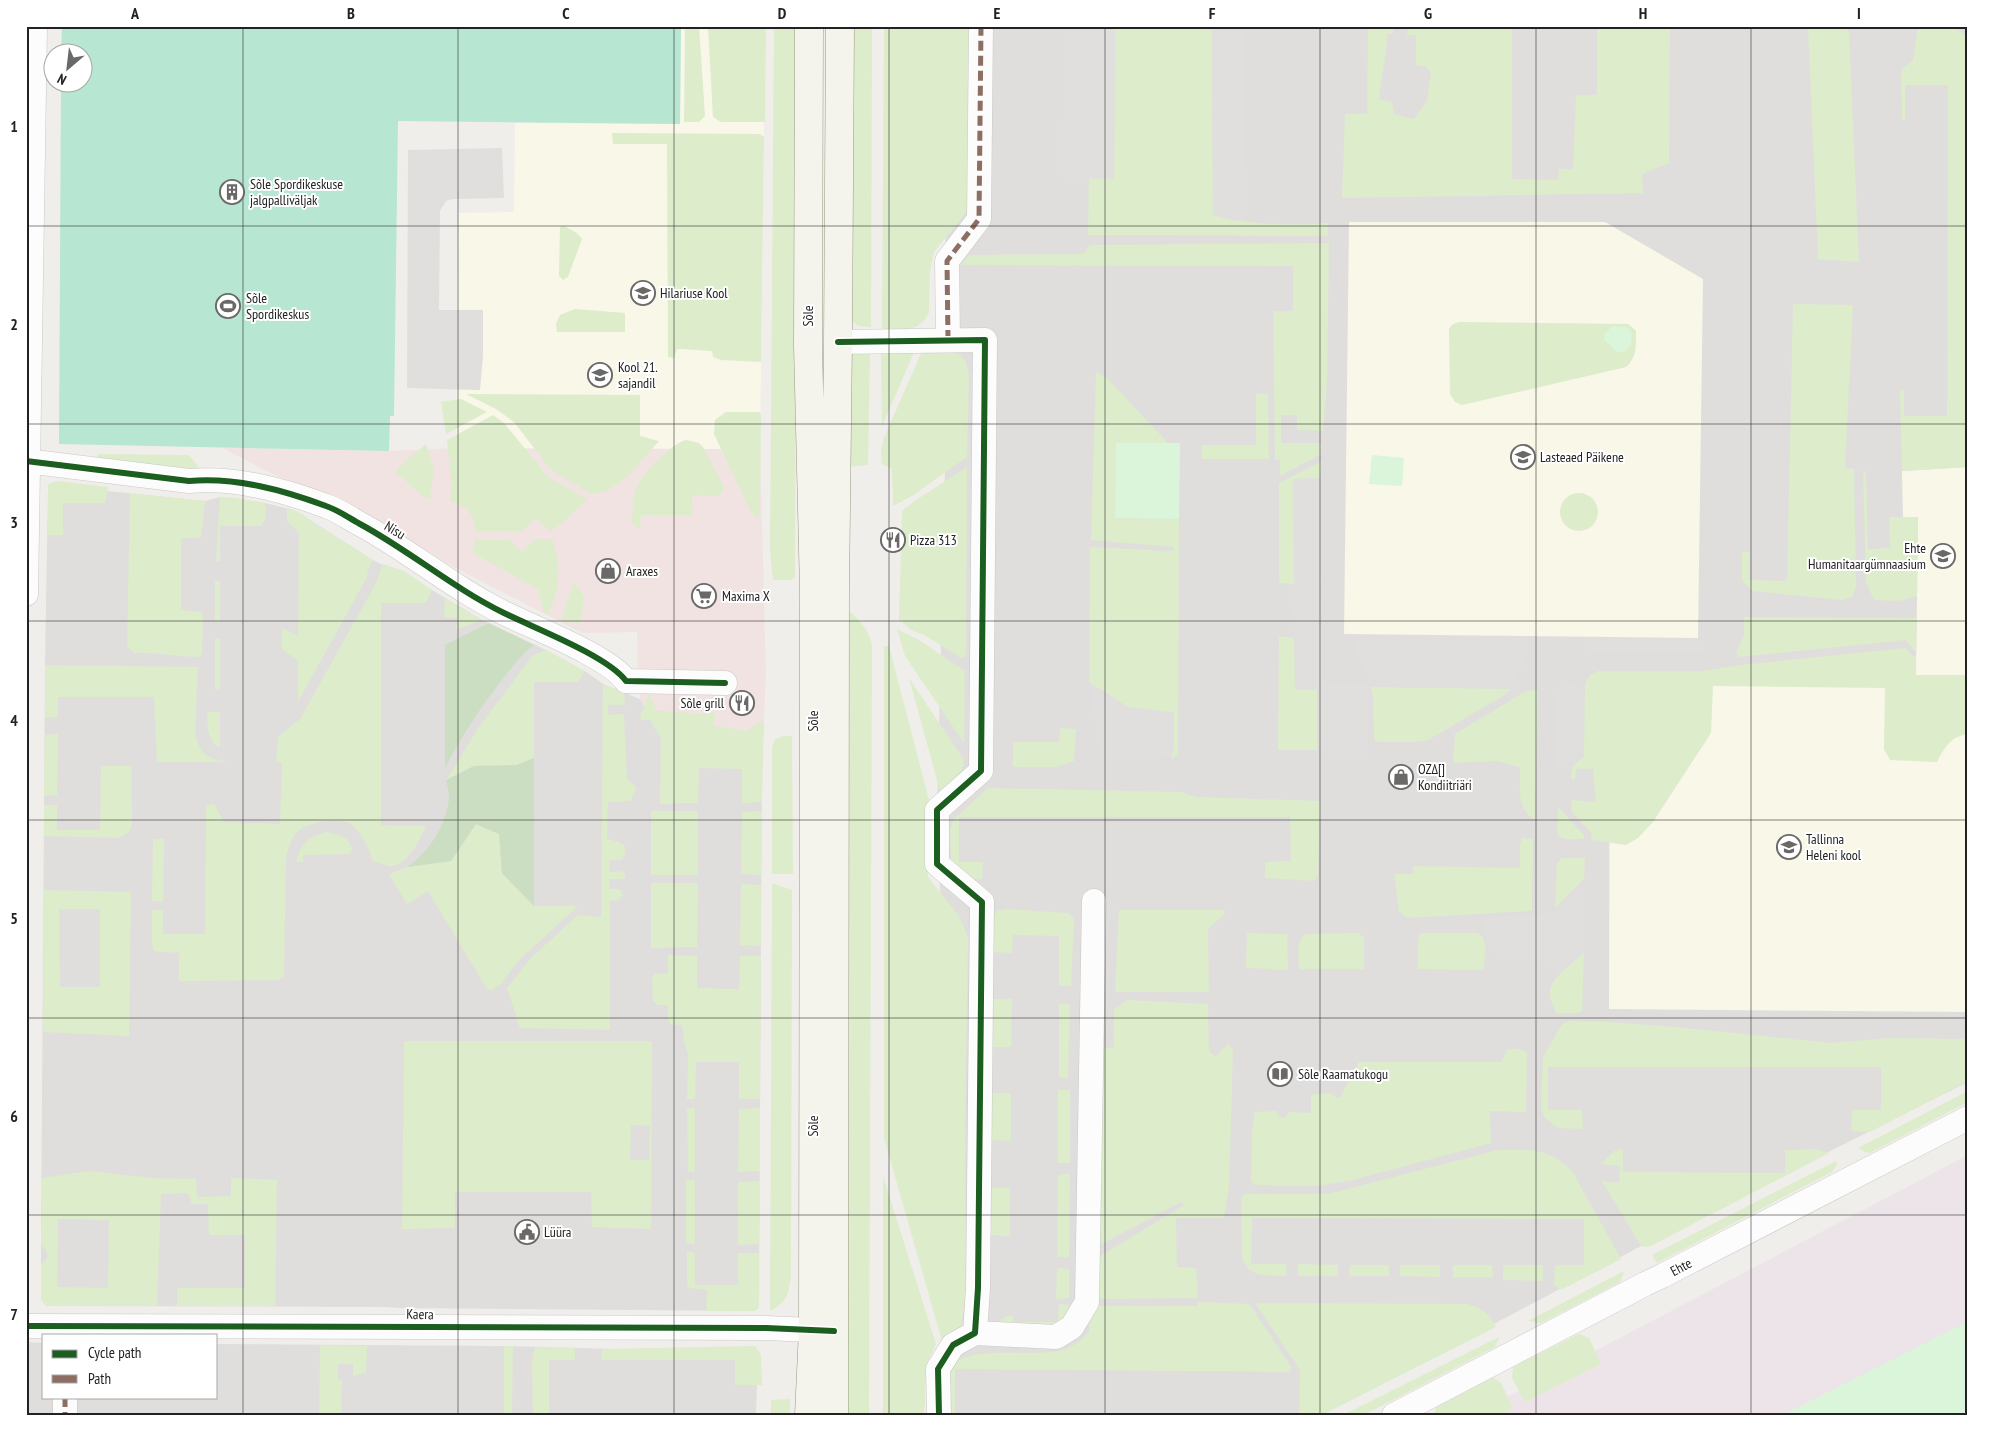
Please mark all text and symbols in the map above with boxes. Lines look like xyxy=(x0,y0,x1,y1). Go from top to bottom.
text: A xyxy=(130,3,140,23)
text: B xyxy=(347,3,355,23)
text: C xyxy=(562,3,570,23)
text: D xyxy=(778,3,787,23)
text: E xyxy=(994,3,1001,23)
text: F xyxy=(1209,3,1216,23)
text: G xyxy=(1424,3,1432,23)
text: H xyxy=(1639,3,1647,23)
text: I xyxy=(1857,3,1861,23)
north arrow xyxy=(42,42,92,92)
text: N xyxy=(54,70,69,89)
text: 1 xyxy=(10,116,18,136)
place label: Sõle Spordikeskuse jalgpalliväljak xyxy=(250,175,343,209)
building icon: Sõle Spordikeskuse jalgpalliväljak xyxy=(219,179,245,205)
school or university icon: Hilariuse Kool xyxy=(630,280,656,306)
place label: Hilariuse Kool xyxy=(660,284,728,302)
place label: Sõle Spordikeskus xyxy=(246,289,309,323)
sports icon: Sõle Spordikeskus xyxy=(215,293,241,319)
street label: Sõle xyxy=(799,305,817,327)
text: 2 xyxy=(10,314,18,334)
place label: Kool 21. sajandil xyxy=(618,358,658,392)
school or university icon: Kool 21. sajandil xyxy=(587,362,613,388)
school or university icon: Lasteaed Päikene xyxy=(1510,444,1536,470)
place label: Lasteaed Päikene xyxy=(1540,448,1624,466)
text: 3 xyxy=(10,512,18,532)
street label: Nisu xyxy=(381,517,409,543)
restaurant icon: Pizza 313 xyxy=(880,527,906,553)
place label: Pizza 313 xyxy=(910,531,957,549)
place label: Ehte Humanitaargümnaasium xyxy=(1808,539,1926,573)
school or university icon: Ehte Humanitaargümnaasium xyxy=(1930,543,1956,569)
shop icon: Araxes xyxy=(595,558,621,584)
place label: Araxes xyxy=(626,562,658,580)
supermarket icon: Maxima X xyxy=(691,583,717,609)
place label: Maxima X xyxy=(722,587,770,605)
restaurant icon: Sõle grill xyxy=(729,690,755,716)
place label: Sõle grill xyxy=(681,694,725,712)
text: 4 xyxy=(10,710,18,730)
street label: Sõle xyxy=(804,710,822,732)
place label: OZ∆[] Kondiitriäri xyxy=(1418,760,1472,794)
shop icon: OZ∆[] Kondiitriäri xyxy=(1388,764,1414,790)
place label: Tallinna Heleni kool xyxy=(1806,830,1862,864)
school or university icon: Tallinna Heleni kool xyxy=(1776,834,1802,860)
text: 5 xyxy=(10,908,18,928)
library icon: Sõle Raamatukogu xyxy=(1267,1061,1293,1087)
place label: Sõle Raamatukogu xyxy=(1298,1065,1388,1083)
text: 6 xyxy=(10,1106,18,1126)
street label: Sõle xyxy=(804,1115,822,1137)
public building icon: Lüüra xyxy=(514,1219,540,1245)
place label: Lüüra xyxy=(544,1223,571,1241)
street label: Ehte xyxy=(1667,1254,1695,1280)
text: 7 xyxy=(10,1304,18,1324)
street label: Kaera xyxy=(406,1305,434,1323)
legend xyxy=(42,1334,218,1398)
text: Cycle path xyxy=(88,1343,141,1362)
text: Path xyxy=(88,1369,111,1388)

